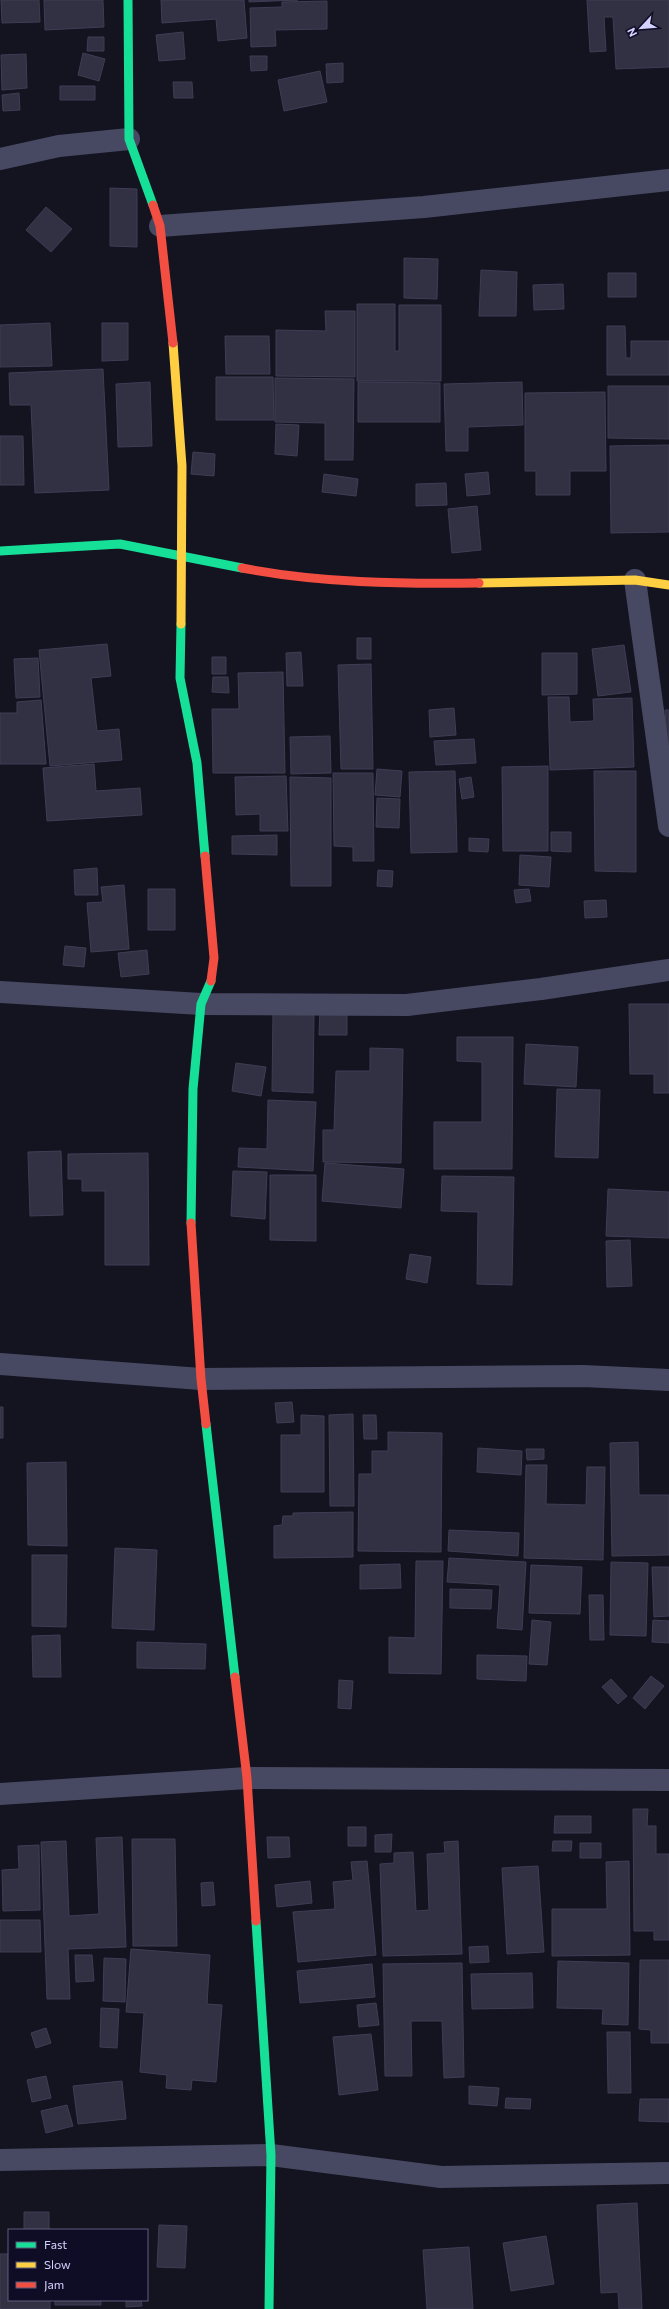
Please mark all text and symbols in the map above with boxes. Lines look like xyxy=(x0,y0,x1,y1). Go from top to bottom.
north arrow xyxy=(621,8,661,48)
text: N xyxy=(624,26,639,39)
legend xyxy=(8,2229,148,2301)
text: Fast xyxy=(44,2237,67,2251)
text: Slow xyxy=(44,2257,71,2271)
text: Jam xyxy=(44,2277,64,2292)

